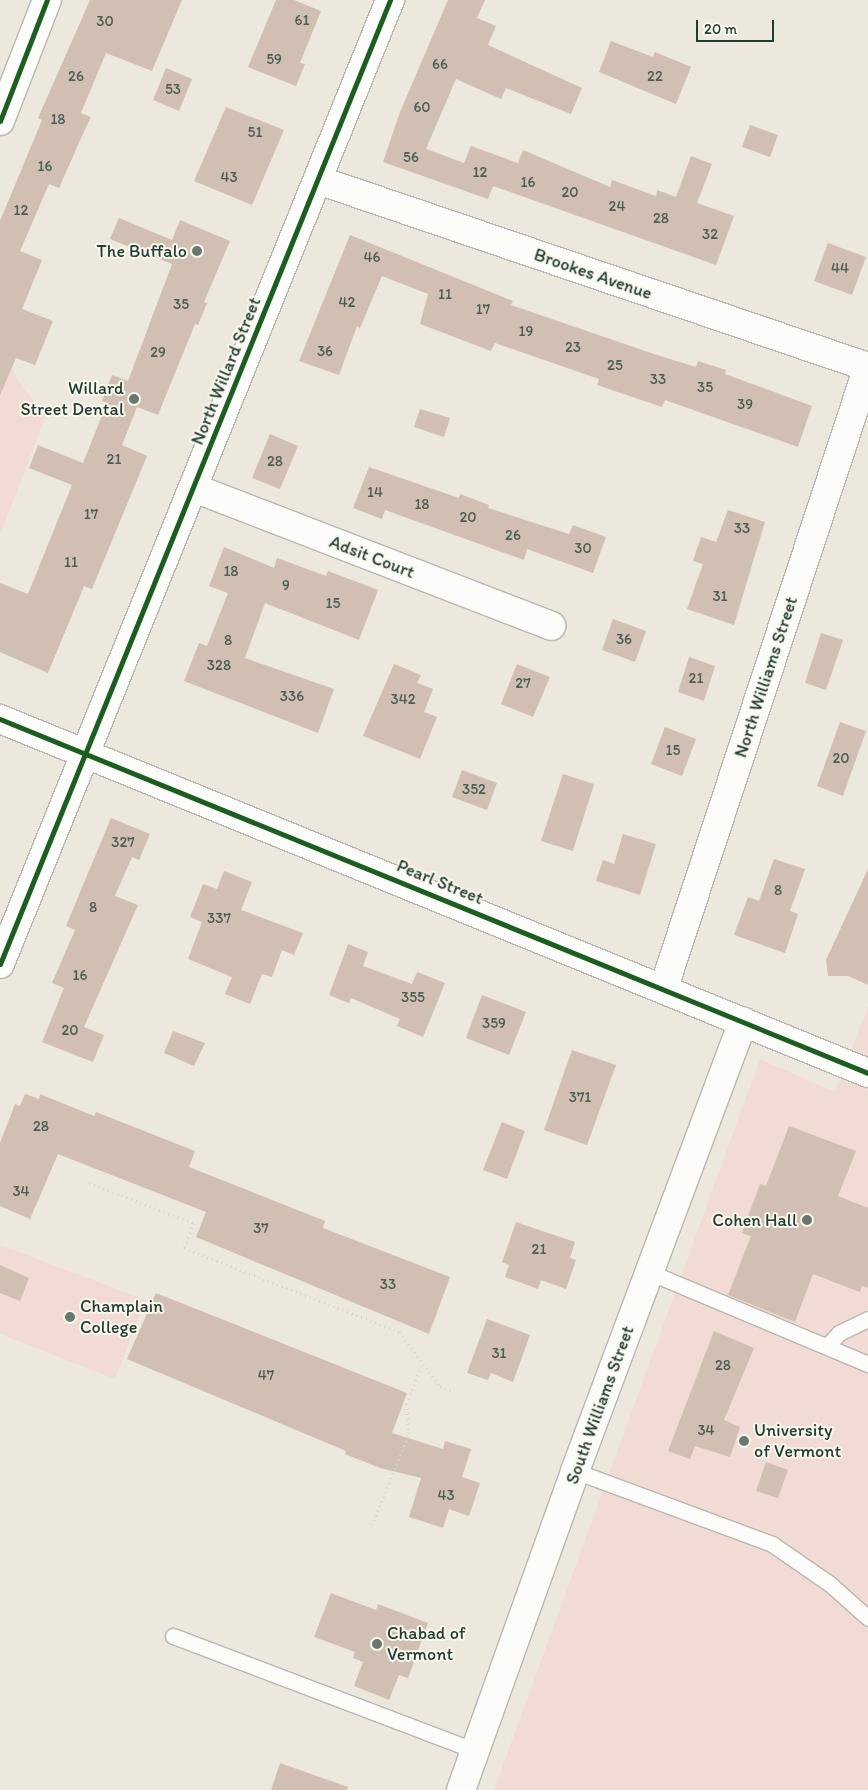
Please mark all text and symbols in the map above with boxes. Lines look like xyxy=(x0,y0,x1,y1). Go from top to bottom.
scale bar xyxy=(698,10,776,42)
house number: 61 xyxy=(295,12,309,30)
house number: 30 xyxy=(96,13,114,31)
text: 20 m xyxy=(704,20,737,38)
house number: 59 xyxy=(266,51,282,69)
house number: 66 xyxy=(432,56,448,74)
house number: 26 xyxy=(68,68,84,86)
house number: 22 xyxy=(647,68,663,86)
house number: 53 xyxy=(165,81,181,99)
house number: 60 xyxy=(413,99,431,117)
house number: 18 xyxy=(50,111,66,129)
house number: 51 xyxy=(248,124,262,142)
house number: 56 xyxy=(403,149,419,167)
house number: 16 xyxy=(38,158,52,176)
house number: 12 xyxy=(473,164,487,182)
house number: 43 xyxy=(220,169,238,187)
house number: 16 xyxy=(521,174,535,192)
house number: 20 xyxy=(561,184,579,202)
house number: 24 xyxy=(609,198,625,216)
house number: 12 xyxy=(14,202,28,220)
house number: 28 xyxy=(653,210,669,228)
house number: 32 xyxy=(702,226,718,244)
place label: The Buffalo xyxy=(97,240,187,262)
street label: Brookes Avenue xyxy=(531,244,655,304)
marker: The Buffalo xyxy=(191,245,203,257)
house number: 46 xyxy=(364,249,380,267)
house number: 44 xyxy=(831,260,849,278)
house number: 11 xyxy=(438,286,452,304)
street label: North Willard Street xyxy=(187,294,265,448)
house number: 42 xyxy=(339,294,355,312)
house number: 35 xyxy=(173,296,189,314)
house number: 17 xyxy=(476,301,490,319)
house number: 19 xyxy=(519,323,533,341)
house number: 23 xyxy=(565,339,581,357)
house number: 36 xyxy=(317,343,333,361)
house number: 29 xyxy=(150,344,166,362)
house number: 25 xyxy=(607,357,623,375)
house number: 33 xyxy=(650,371,666,389)
place label: Willard Street Dental xyxy=(21,378,124,420)
house number: 35 xyxy=(697,379,713,397)
marker: Willard Street Dental xyxy=(128,393,140,405)
house number: 39 xyxy=(737,396,753,414)
house number: 21 xyxy=(107,451,121,469)
house number: 28 xyxy=(267,453,283,471)
house number: 14 xyxy=(367,484,383,502)
house number: 18 xyxy=(414,496,430,514)
house number: 17 xyxy=(84,506,98,524)
house number: 20 xyxy=(459,509,477,527)
house number: 33 xyxy=(734,520,750,538)
house number: 26 xyxy=(505,527,521,545)
street label: Adsit Court xyxy=(326,531,418,583)
house number: 30 xyxy=(574,540,592,558)
house number: 11 xyxy=(64,554,78,572)
house number: 18 xyxy=(223,563,239,581)
house number: 9 xyxy=(282,577,290,595)
house number: 31 xyxy=(712,588,728,606)
street label: North Williams Street xyxy=(730,594,802,760)
house number: 15 xyxy=(326,595,340,613)
house number: 36 xyxy=(616,631,632,649)
house number: 8 xyxy=(224,632,232,650)
house number: 328 xyxy=(207,657,231,675)
house number: 21 xyxy=(689,670,703,688)
house number: 27 xyxy=(515,675,531,693)
house number: 336 xyxy=(280,688,304,706)
house number: 342 xyxy=(390,691,416,709)
house number: 15 xyxy=(666,742,680,760)
house number: 20 xyxy=(832,750,850,768)
house number: 352 xyxy=(462,781,486,799)
house number: 327 xyxy=(111,834,135,852)
street label: Pearl Street xyxy=(394,855,486,909)
house number: 8 xyxy=(774,882,782,900)
house number: 8 xyxy=(89,899,97,917)
house number: 337 xyxy=(207,910,231,928)
house number: 16 xyxy=(73,967,87,985)
house number: 355 xyxy=(401,989,425,1007)
house number: 359 xyxy=(482,1015,506,1033)
house number: 20 xyxy=(61,1022,79,1040)
house number: 371 xyxy=(569,1089,591,1107)
house number: 28 xyxy=(33,1118,49,1136)
house number: 34 xyxy=(12,1183,30,1201)
place label: Cohen Hall xyxy=(712,1209,797,1231)
marker: Cohen Hall xyxy=(801,1214,813,1226)
house number: 37 xyxy=(253,1220,269,1238)
house number: 21 xyxy=(532,1241,546,1259)
house number: 33 xyxy=(380,1276,396,1294)
place label: Champlain College xyxy=(80,1296,163,1338)
marker: Champlain College xyxy=(64,1311,76,1323)
street label: South Williams Street xyxy=(561,1322,639,1488)
house number: 31 xyxy=(491,1345,507,1363)
house number: 28 xyxy=(715,1357,731,1375)
house number: 47 xyxy=(258,1367,274,1385)
place label: University of Vermont xyxy=(754,1420,840,1462)
house number: 34 xyxy=(697,1422,715,1440)
marker: University of Vermont xyxy=(738,1435,750,1447)
house number: 43 xyxy=(437,1487,455,1505)
place label: Chabad of Vermont xyxy=(387,1623,466,1666)
marker: Chabad of Vermont xyxy=(371,1638,383,1650)

